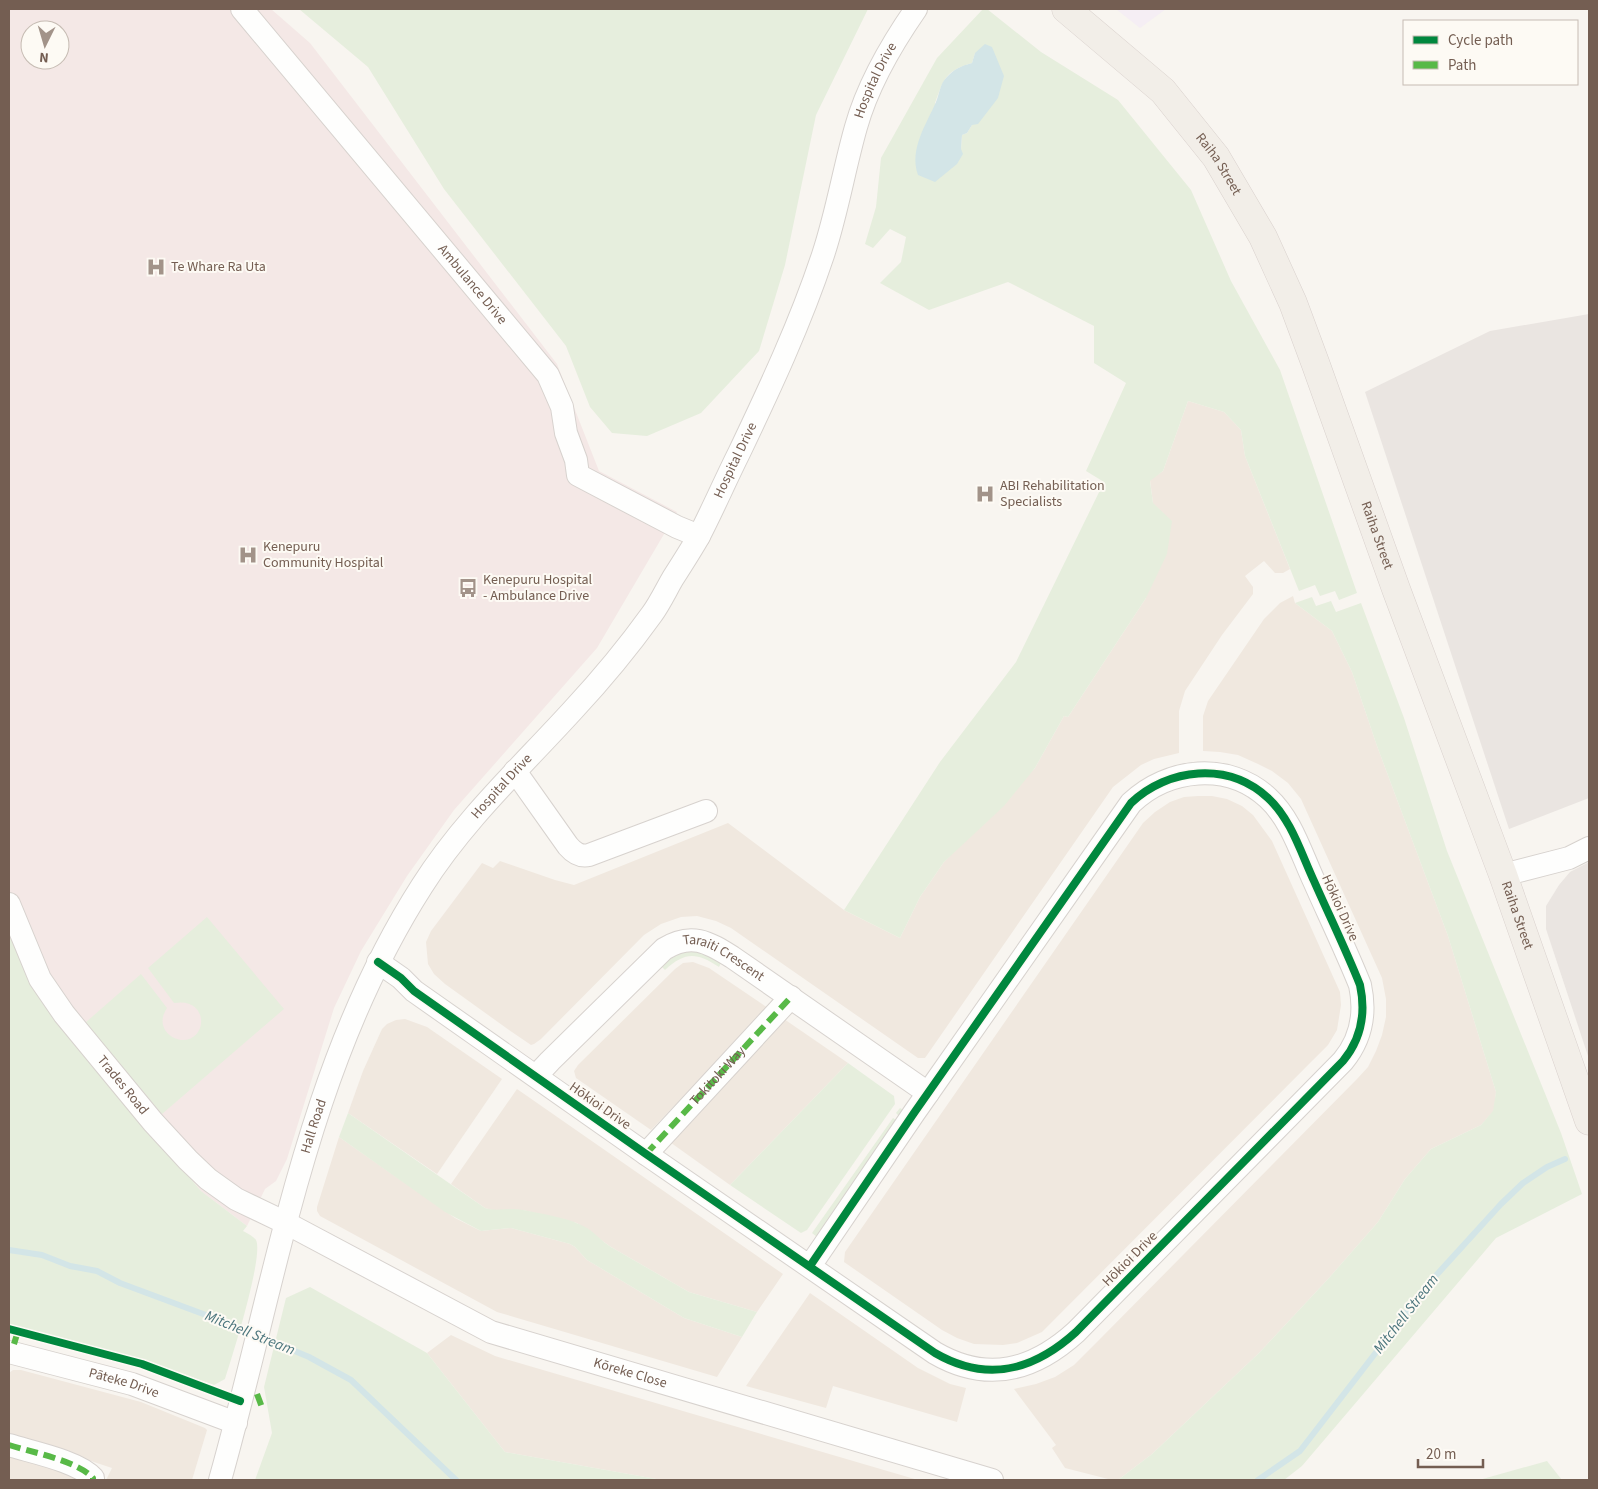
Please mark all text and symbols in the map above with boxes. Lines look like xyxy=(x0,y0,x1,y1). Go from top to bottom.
north arrow xyxy=(20,20,70,70)
legend xyxy=(1403,20,1578,85)
text: Cycle path xyxy=(1448,30,1513,51)
street label: Hospital Drive xyxy=(849,39,902,121)
text: N xyxy=(38,47,49,67)
text: Path xyxy=(1448,55,1476,76)
street label: Raiha Street xyxy=(1191,129,1246,199)
street label: Ambulance Drive xyxy=(433,240,512,329)
hospital icon: Te Whare Ra Uta xyxy=(145,256,167,278)
place label: Te Whare Ra Uta xyxy=(171,257,266,277)
street label: Hospital Drive xyxy=(709,419,762,502)
place label: ABI Rehabilitation Specialists xyxy=(1000,476,1105,512)
hospital icon: ABI Rehabilitation Specialists xyxy=(974,483,996,505)
street label: Raiha Street xyxy=(1355,499,1398,572)
place label: Kenepuru Community Hospital xyxy=(263,537,384,573)
hospital icon: Kenepuru Community Hospital xyxy=(237,544,259,566)
place label: Kenepuru Hospital - Ambulance Drive xyxy=(483,570,592,606)
bus stop icon: Kenepuru Hospital - Ambulance Drive xyxy=(457,577,479,599)
street label: Hospital Drive xyxy=(466,749,537,823)
street label: Hōkioi Drive xyxy=(1316,871,1364,945)
street label: Raiha Street xyxy=(1496,878,1538,952)
street label: Taraiti Crescent xyxy=(681,930,769,987)
street label: Tokitoki Way xyxy=(685,1042,751,1110)
street label: Trades Road xyxy=(92,1051,153,1119)
street label: Hōkioi Drive xyxy=(565,1077,635,1135)
street label: Hall Road xyxy=(296,1096,332,1156)
street label: Hōkioi Drive xyxy=(1098,1227,1162,1291)
water label: Mitchell Stream xyxy=(1368,1270,1444,1358)
water label: Mitchell Stream xyxy=(202,1305,298,1361)
street label: Kōreke Close xyxy=(591,1353,669,1393)
street label: Pāteke Drive xyxy=(87,1363,162,1403)
scale bar xyxy=(1418,1436,1483,1468)
text: 20 m xyxy=(1426,1444,1456,1465)

